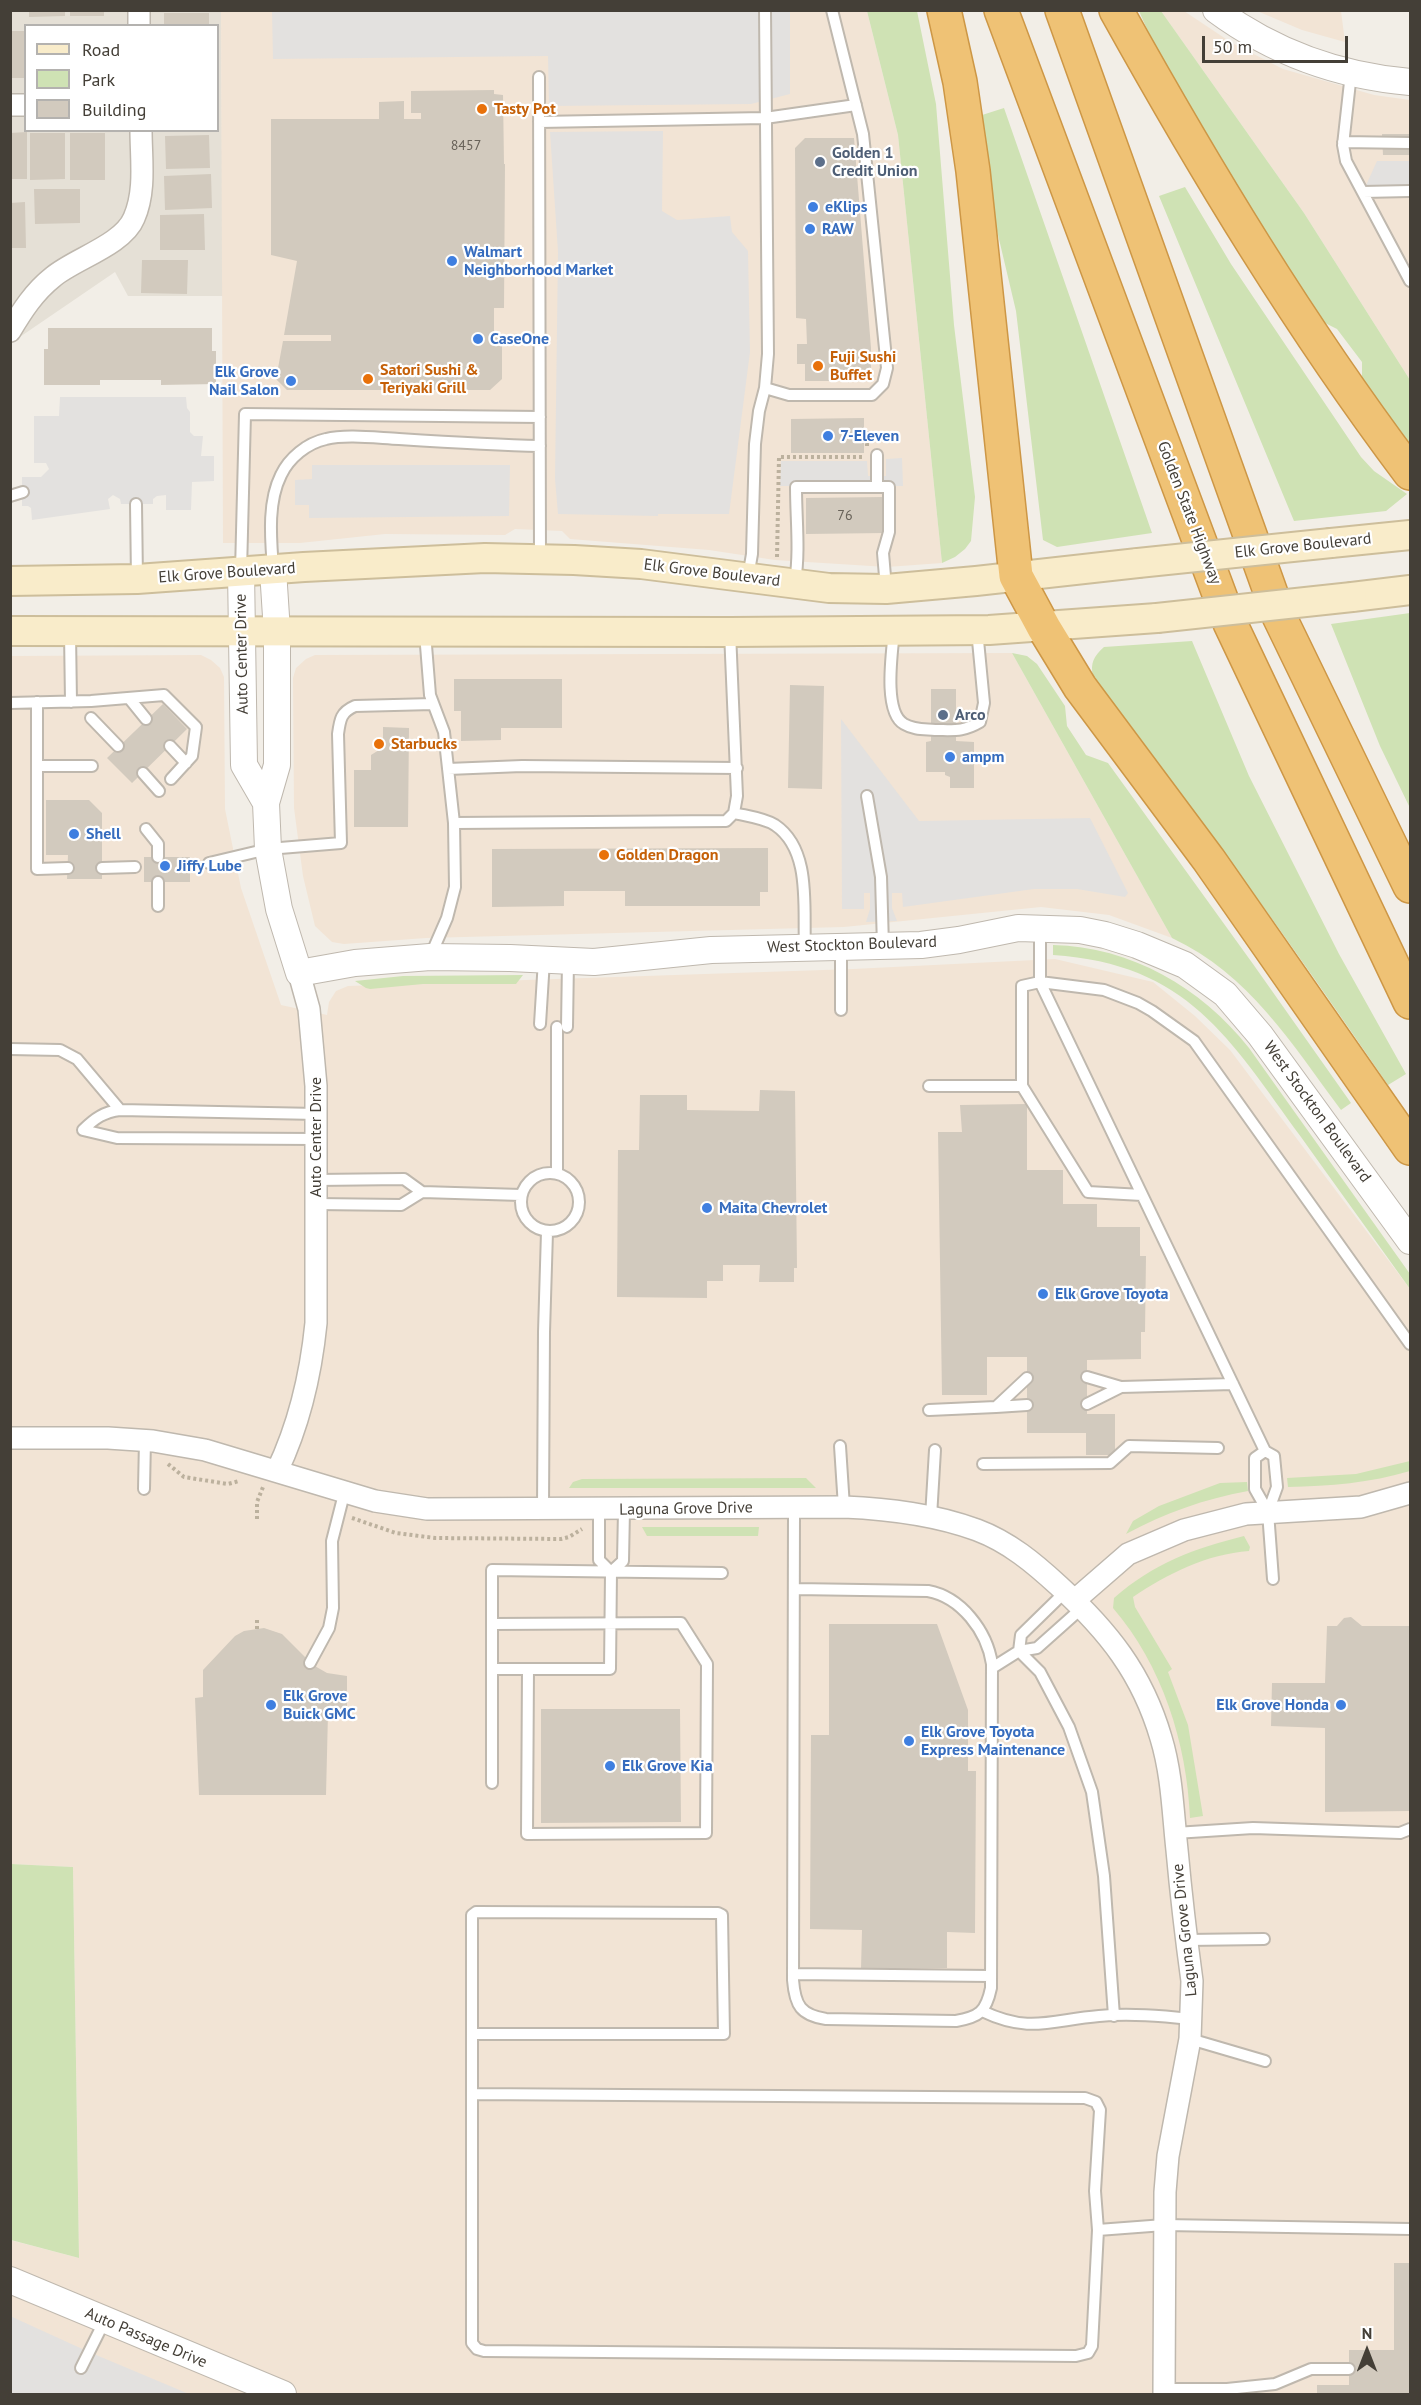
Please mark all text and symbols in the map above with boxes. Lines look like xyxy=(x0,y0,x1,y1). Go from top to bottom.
legend xyxy=(24,24,219,132)
scale bar xyxy=(1205,24,1350,62)
text: 50 m xyxy=(1213,35,1252,58)
text: Road xyxy=(82,38,120,61)
text: Park xyxy=(82,68,115,91)
text: Building xyxy=(82,98,146,121)
place label: Tasty Pot xyxy=(494,99,556,119)
marker: Tasty Pot xyxy=(475,102,489,116)
house number: 8457 xyxy=(451,138,481,154)
place label: Golden 1 Credit Union xyxy=(832,143,917,181)
marker: Golden 1 Credit Union xyxy=(813,155,827,169)
place label: eKlips xyxy=(825,197,867,217)
marker: eKlips xyxy=(806,200,820,214)
place label: RAW xyxy=(822,219,854,239)
marker: RAW xyxy=(803,222,817,236)
place label: Walmart Neighborhood Market xyxy=(464,242,613,280)
marker: Walmart Neighborhood Market xyxy=(445,254,459,268)
place label: CaseOne xyxy=(490,329,549,349)
marker: CaseOne xyxy=(471,332,485,346)
place label: Fuji Sushi Buffet xyxy=(830,347,896,385)
marker: Fuji Sushi Buffet xyxy=(811,359,825,373)
place label: Satori Sushi & Teriyaki Grill xyxy=(380,360,478,398)
place label: Elk Grove Nail Salon xyxy=(209,362,279,400)
marker: Satori Sushi & Teriyaki Grill xyxy=(361,372,375,386)
marker: Elk Grove Nail Salon xyxy=(284,374,298,388)
place label: 7-Eleven xyxy=(840,426,899,446)
marker: 7-Eleven xyxy=(821,429,835,443)
street label: Golden State Highway xyxy=(1153,439,1225,587)
house number: 76 xyxy=(837,508,853,524)
street label: Elk Grove Boulevard xyxy=(1234,529,1372,563)
street label: Elk Grove Boulevard xyxy=(643,555,781,591)
street label: Elk Grove Boulevard xyxy=(158,559,296,587)
street label: Auto Center Drive xyxy=(231,594,253,714)
place label: Arco xyxy=(955,705,986,725)
marker: Arco xyxy=(936,708,950,722)
place label: Starbucks xyxy=(391,734,457,754)
marker: Starbucks xyxy=(372,737,386,751)
place label: ampm xyxy=(962,747,1004,767)
marker: ampm xyxy=(943,750,957,764)
place label: Shell xyxy=(86,824,121,844)
marker: Shell xyxy=(67,827,81,841)
place label: Golden Dragon xyxy=(616,845,718,865)
marker: Golden Dragon xyxy=(597,848,611,862)
place label: Jiffy Lube xyxy=(177,856,242,876)
marker: Jiffy Lube xyxy=(158,859,172,873)
street label: West Stockton Boulevard xyxy=(767,932,937,958)
street label: West Stockton Boulevard xyxy=(1259,1038,1375,1186)
street label: Auto Center Drive xyxy=(306,1077,326,1197)
place label: Maita Chevrolet xyxy=(719,1198,827,1218)
marker: Maita Chevrolet xyxy=(700,1201,714,1215)
place label: Elk Grove Toyota xyxy=(1055,1284,1169,1304)
marker: Elk Grove Toyota xyxy=(1036,1287,1050,1301)
street label: Laguna Grove Drive xyxy=(619,1498,753,1520)
place label: Elk Grove Buick GMC xyxy=(283,1686,356,1724)
place label: Elk Grove Honda xyxy=(1216,1695,1329,1715)
marker: Elk Grove Buick GMC xyxy=(264,1698,278,1712)
marker: Elk Grove Honda xyxy=(1334,1698,1348,1712)
place label: Elk Grove Toyota Express Maintenance xyxy=(921,1722,1065,1760)
marker: Elk Grove Toyota Express Maintenance xyxy=(902,1734,916,1748)
place label: Elk Grove Kia xyxy=(622,1756,713,1776)
marker: Elk Grove Kia xyxy=(603,1759,617,1773)
street label: Laguna Grove Drive xyxy=(1168,1863,1202,1997)
street label: Auto Passage Drive xyxy=(82,2304,210,2372)
north arrow xyxy=(1337,2321,1397,2381)
text: N xyxy=(1362,2323,1372,2343)

